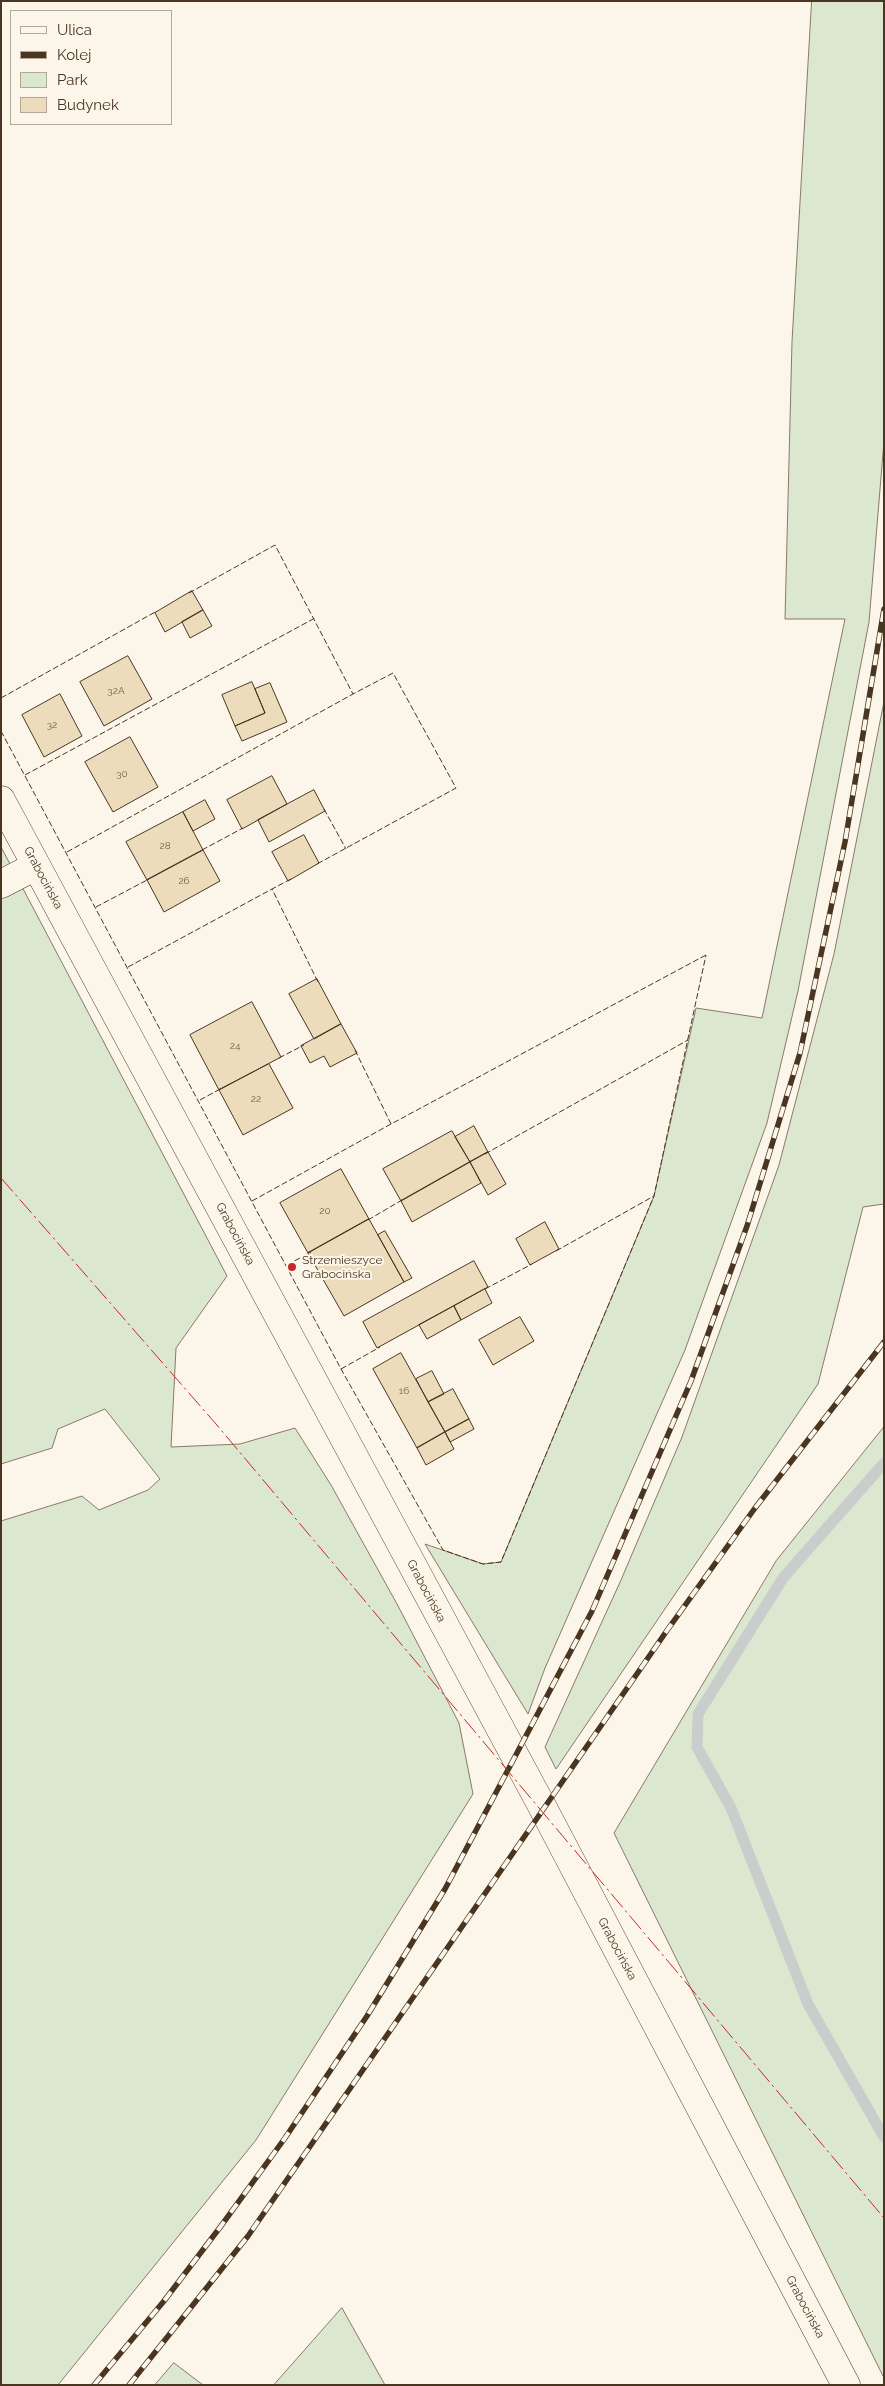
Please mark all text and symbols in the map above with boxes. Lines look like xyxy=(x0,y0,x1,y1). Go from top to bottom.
legend xyxy=(10,10,172,125)
text: Ulica xyxy=(57,21,92,39)
text: Kolej xyxy=(57,46,91,64)
text: Park xyxy=(57,71,88,89)
text: Budynek xyxy=(57,96,119,114)
house number: 32A xyxy=(107,685,125,697)
house number: 32 xyxy=(47,719,57,731)
house number: 30 xyxy=(116,768,128,780)
house number: 28 xyxy=(159,840,171,852)
street label: Grabocińska xyxy=(21,844,65,912)
house number: 26 xyxy=(178,875,190,887)
house number: 24 xyxy=(230,1040,240,1052)
house number: 22 xyxy=(251,1093,261,1105)
street label: Grabocińska xyxy=(213,1200,257,1268)
house number: 20 xyxy=(319,1205,331,1217)
place label: Strzemieszyce Grabocińska xyxy=(302,1253,382,1281)
marker: Strzemieszyce Grabocińska xyxy=(286,1261,298,1273)
house number: 16 xyxy=(399,1385,409,1397)
street label: Grabocińska xyxy=(404,1557,448,1625)
street label: Grabocińska xyxy=(595,1915,639,1983)
street label: Grabocińska xyxy=(783,2273,827,2341)

